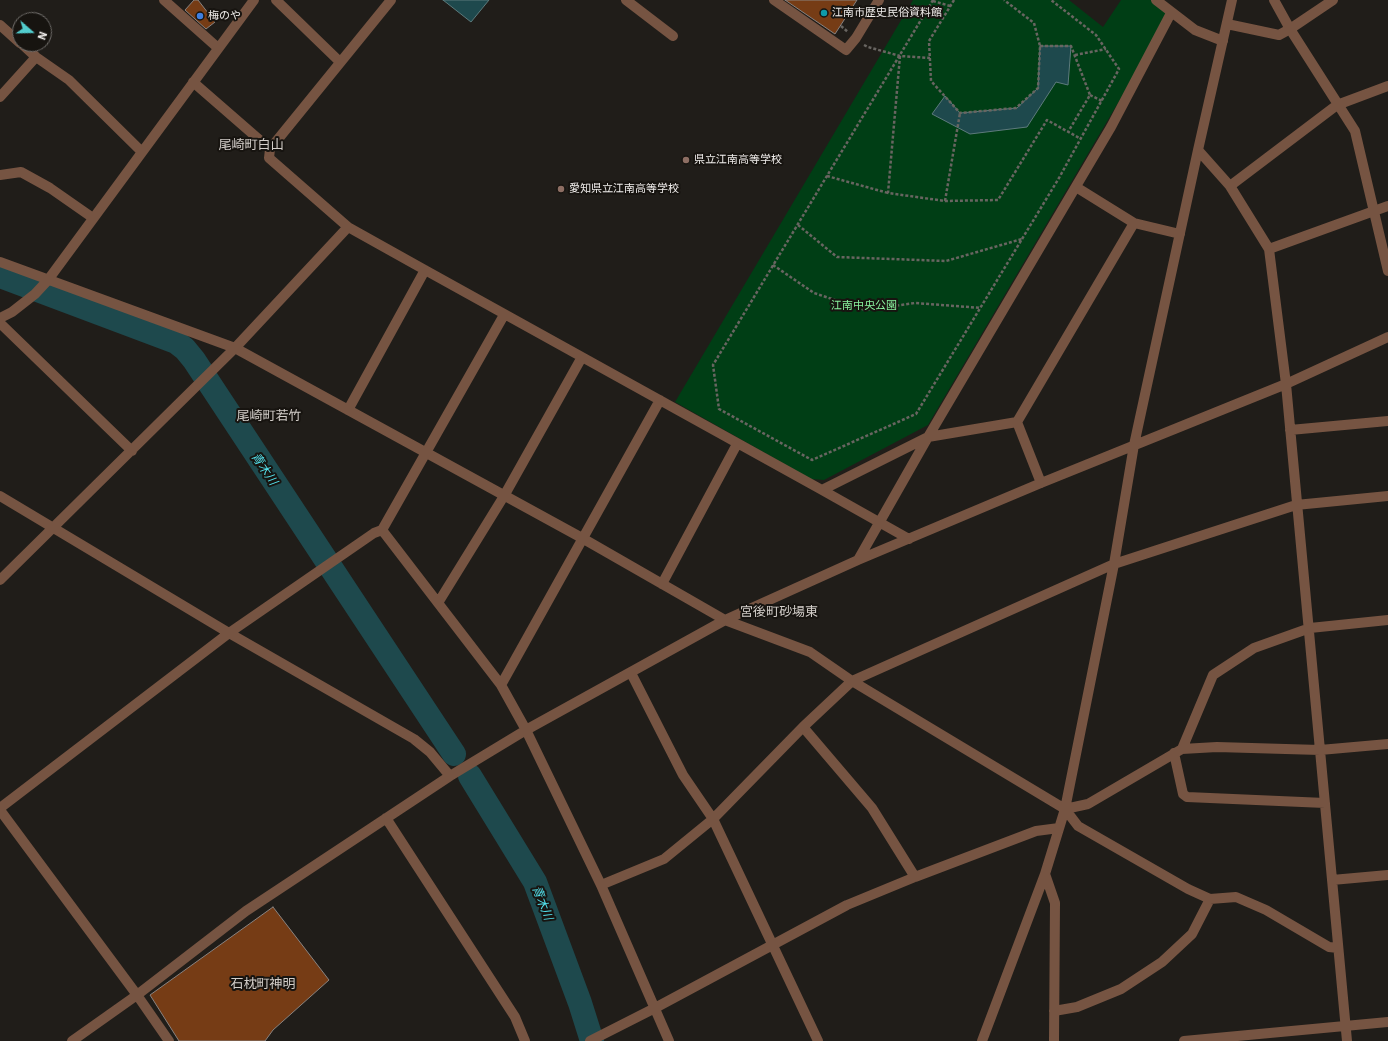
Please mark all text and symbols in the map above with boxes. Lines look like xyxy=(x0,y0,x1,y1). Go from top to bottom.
place label: 江南市歴史民俗資料館 xyxy=(832,6,942,20)
marker: 江南市歴史民俗資料館 xyxy=(819,8,829,18)
place label: 梅のや xyxy=(208,9,241,23)
marker: 梅のや xyxy=(195,11,205,21)
north arrow xyxy=(12,12,52,52)
text: N xyxy=(34,30,50,42)
district label: 尾崎町白山 xyxy=(219,137,283,153)
place label: 県立江南高等学校 xyxy=(694,153,782,167)
marker: 県立江南高等学校 xyxy=(681,155,691,165)
place label: 愛知県立江南高等学校 xyxy=(569,182,679,196)
marker: 愛知県立江南高等学校 xyxy=(556,184,566,194)
park label: 江南中央公園 xyxy=(831,299,897,313)
district label: 尾崎町若竹 xyxy=(237,408,301,424)
water label: 青木川 xyxy=(248,450,280,488)
district label: 宮後町砂場東 xyxy=(740,604,818,620)
water label: 青木川 xyxy=(529,884,555,922)
district label: 石枕町神明 xyxy=(231,976,295,992)

